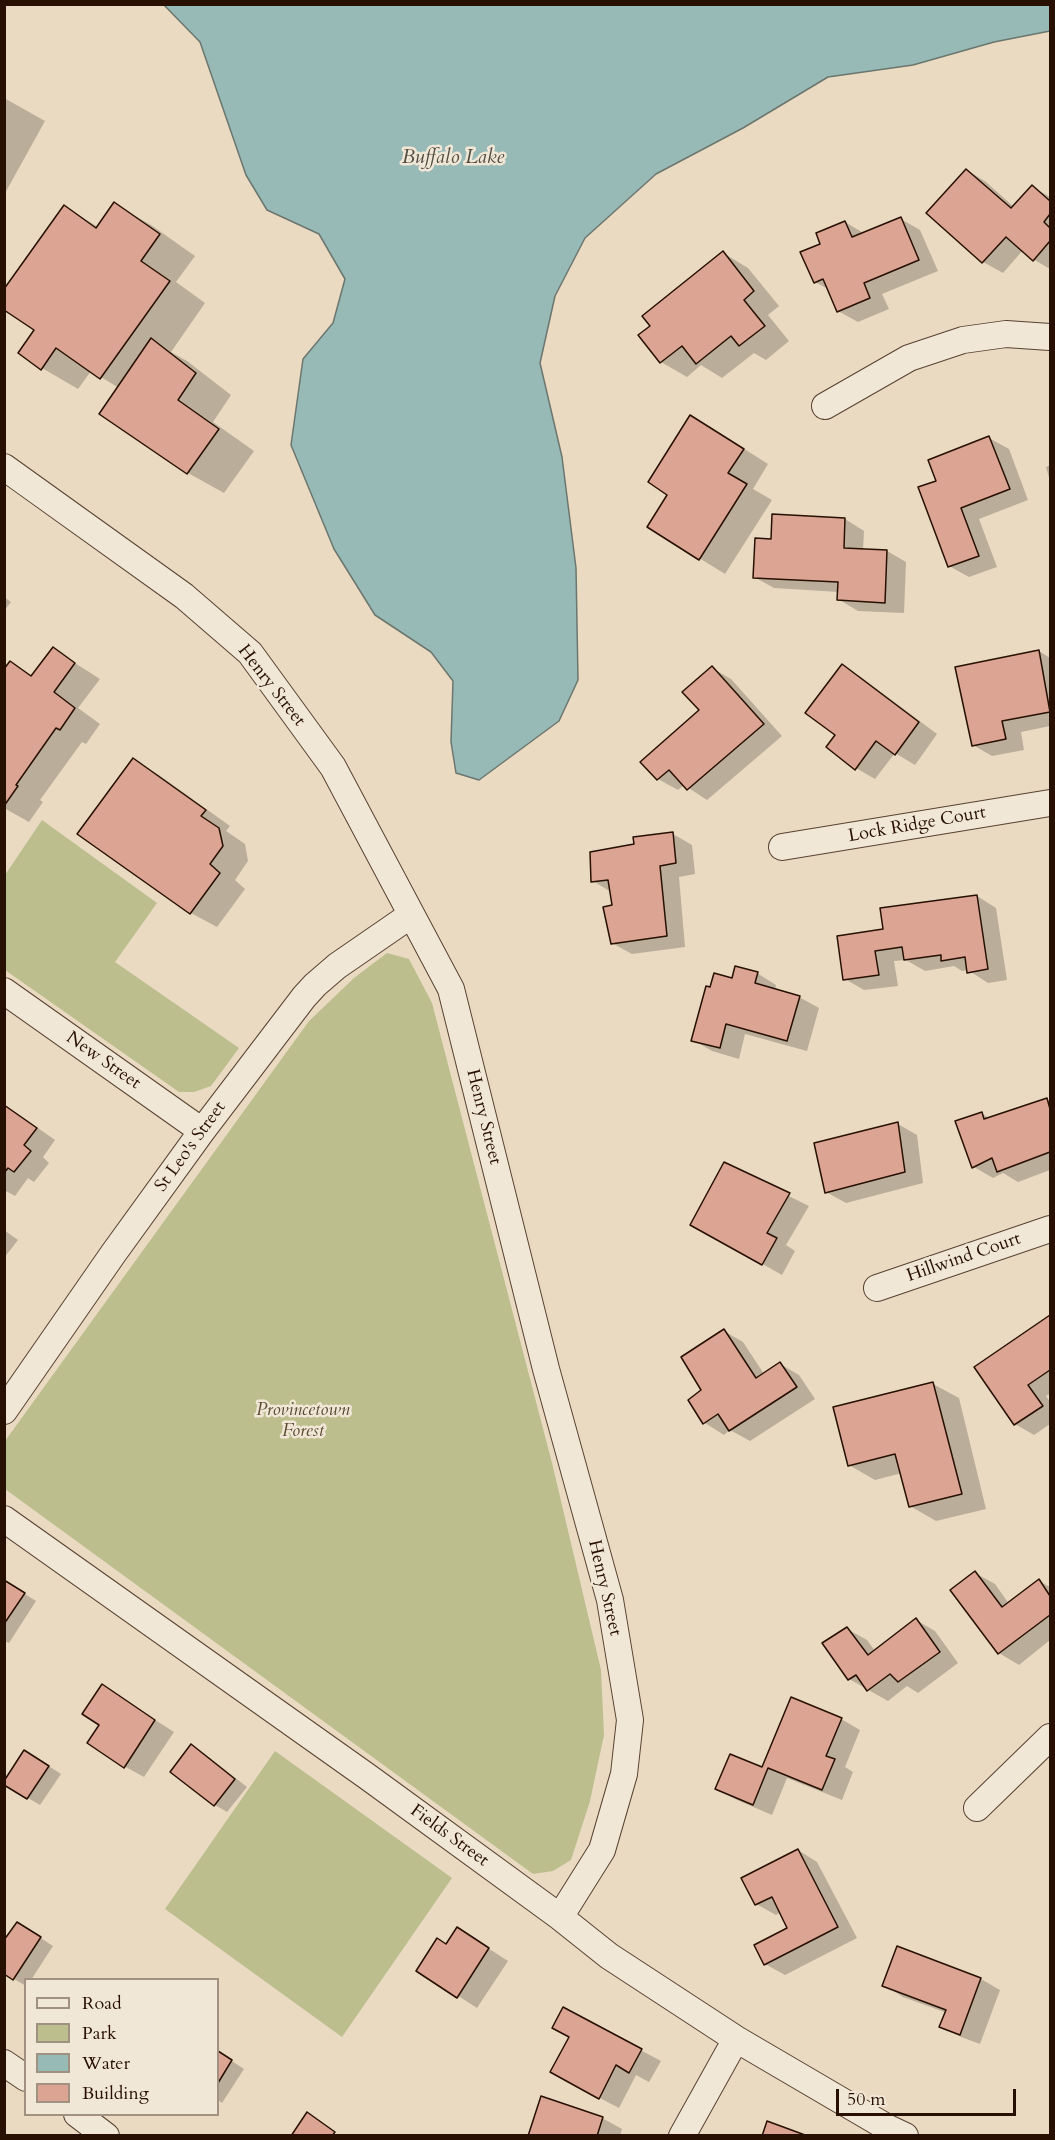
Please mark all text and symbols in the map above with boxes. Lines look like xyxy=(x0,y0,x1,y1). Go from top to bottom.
water label: Buffalo Lake xyxy=(402,146,504,170)
street label: Henry Street xyxy=(232,641,310,731)
street label: Lock Ridge Court xyxy=(847,802,987,848)
street label: New Street xyxy=(62,1027,144,1095)
street label: Henry Street xyxy=(461,1067,505,1167)
street label: St Leo's Street xyxy=(151,1098,231,1196)
street label: Hillwind Court xyxy=(904,1228,1024,1288)
park label: Provincetown Forest xyxy=(256,1400,350,1442)
street label: Henry Street xyxy=(582,1538,626,1638)
street label: Fields Street xyxy=(406,1800,492,1872)
legend xyxy=(24,1978,219,2116)
text: Road xyxy=(82,1991,122,2016)
text: Park xyxy=(82,2021,117,2046)
text: Water xyxy=(82,2051,130,2076)
scale bar xyxy=(839,2077,1019,2115)
text: Building xyxy=(82,2081,149,2106)
text: 50 m xyxy=(847,2087,886,2112)

